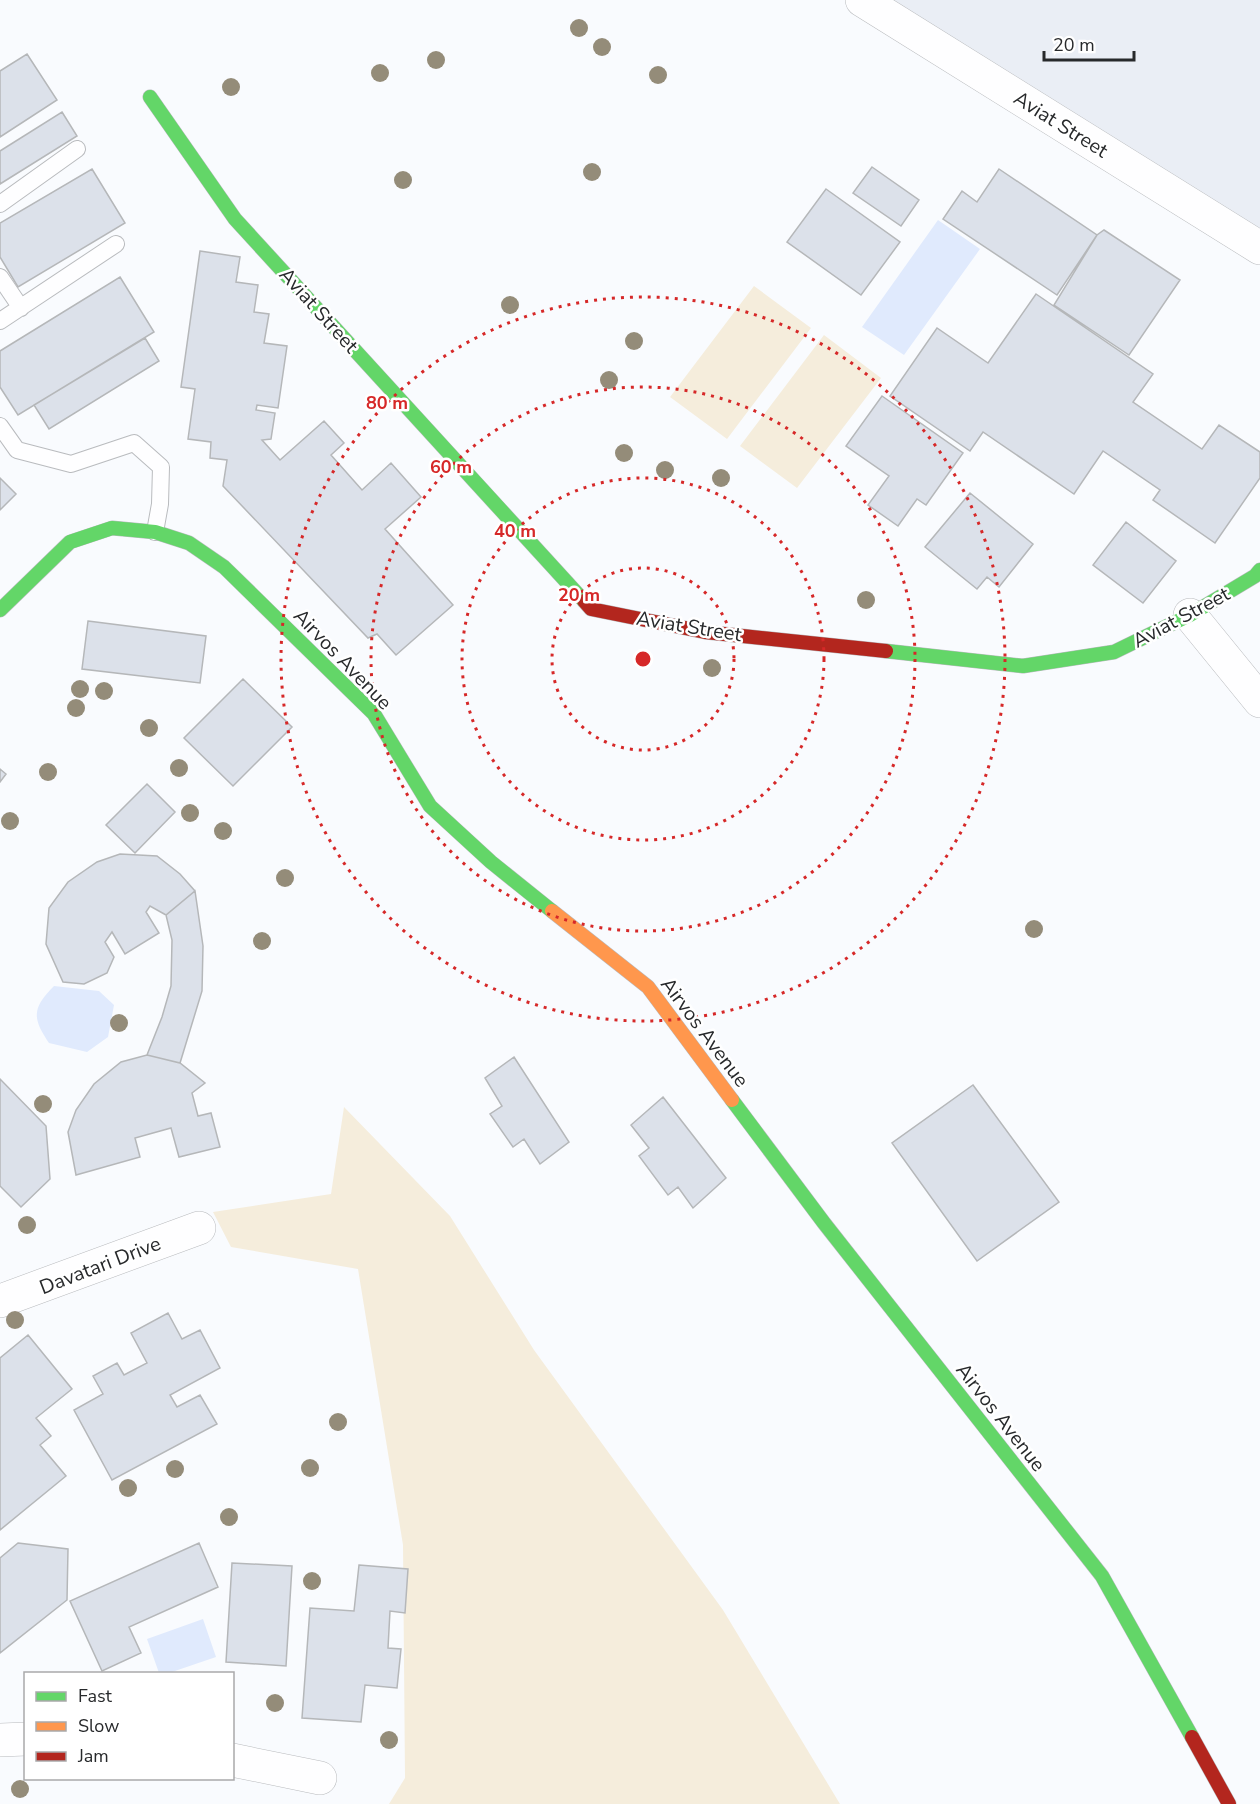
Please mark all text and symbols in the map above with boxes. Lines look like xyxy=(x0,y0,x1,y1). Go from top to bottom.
scale bar xyxy=(1044,24,1134,62)
text: 20 m xyxy=(1053,33,1095,57)
street label: Aviat Street xyxy=(1009,85,1114,165)
street label: Aviat Street xyxy=(273,262,365,360)
text: 80 m xyxy=(366,391,408,415)
text: 60 m xyxy=(430,455,472,479)
text: 40 m xyxy=(494,519,536,543)
street label: Aviat Street xyxy=(1128,580,1235,654)
text: 20 m xyxy=(558,583,600,607)
street label: Airvos Avenue xyxy=(287,603,398,716)
street label: Aviat Street xyxy=(634,605,745,648)
centre of rings xyxy=(633,649,653,669)
street label: Airvos Avenue xyxy=(654,972,755,1093)
street label: Davatari Drive xyxy=(36,1230,165,1301)
street label: Airvos Avenue xyxy=(950,1357,1052,1477)
legend xyxy=(24,1672,234,1780)
text: Fast xyxy=(78,1684,113,1708)
text: Slow xyxy=(78,1714,119,1738)
text: Jam xyxy=(77,1744,109,1768)

